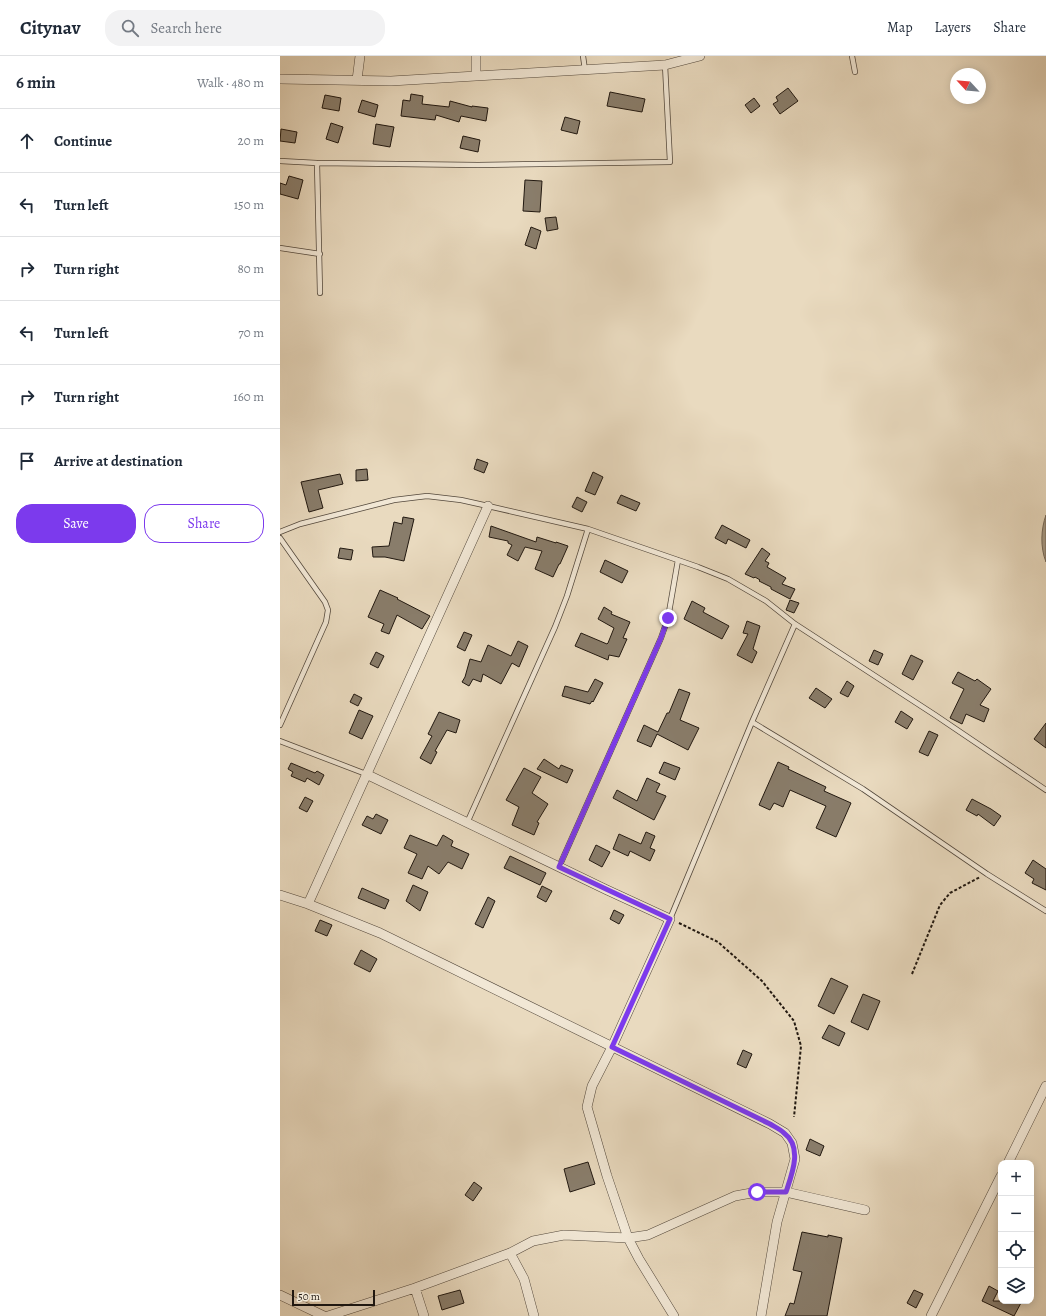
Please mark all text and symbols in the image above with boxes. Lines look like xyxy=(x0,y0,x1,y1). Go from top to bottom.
search box xyxy=(105,10,385,46)
text: Citynav xyxy=(20,15,81,41)
icon: search xyxy=(119,17,141,39)
text: Search here xyxy=(151,18,222,38)
text: Map xyxy=(887,18,913,37)
text: Layers xyxy=(935,18,971,37)
text: Share xyxy=(993,18,1026,37)
north arrow xyxy=(950,68,986,104)
text: 6 min xyxy=(16,71,56,94)
text: Walk · 480 m xyxy=(197,74,264,91)
icon: ahead xyxy=(16,130,38,152)
text: Continue xyxy=(54,131,112,151)
text: 20 m xyxy=(238,132,264,149)
icon: left xyxy=(16,194,38,216)
text: Turn left xyxy=(54,195,109,215)
text: 150 m xyxy=(234,196,264,213)
icon: right xyxy=(16,258,38,280)
text: Turn right xyxy=(54,259,119,279)
text: 80 m xyxy=(237,260,264,277)
icon: left xyxy=(16,322,38,344)
text: Turn left xyxy=(54,323,109,343)
text: 70 m xyxy=(238,324,264,341)
icon: right xyxy=(16,386,38,408)
text: Turn right xyxy=(54,387,119,407)
text: 160 m xyxy=(233,388,264,405)
icon: arrive xyxy=(16,450,38,472)
text: Arrive at destination xyxy=(54,451,183,471)
button: Save xyxy=(16,504,136,543)
button: Share xyxy=(144,504,264,543)
route end xyxy=(659,609,677,627)
map controls xyxy=(998,1160,1034,1304)
button: + xyxy=(998,1160,1034,1196)
route start xyxy=(748,1183,766,1201)
button: − xyxy=(998,1196,1034,1232)
button: locate xyxy=(998,1232,1034,1268)
button: layers xyxy=(998,1268,1034,1304)
scale bar xyxy=(292,1288,375,1307)
text: 50 m xyxy=(298,1289,320,1304)

